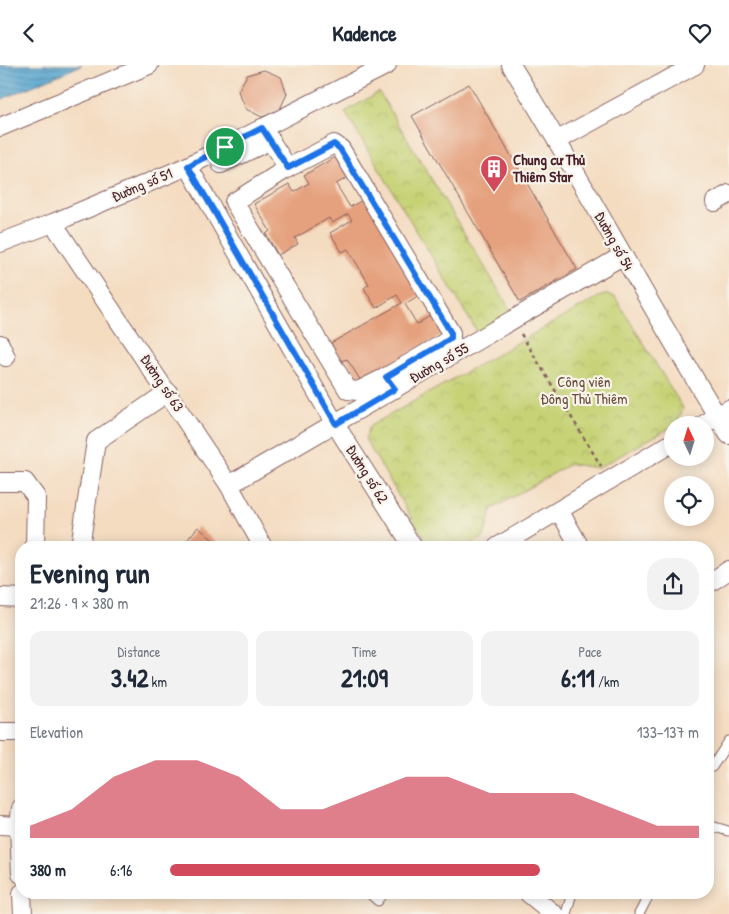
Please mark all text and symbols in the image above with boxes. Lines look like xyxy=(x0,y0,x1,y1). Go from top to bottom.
text: Kadence xyxy=(332,18,397,48)
icon: back xyxy=(15,19,43,47)
icon: heart xyxy=(686,19,714,47)
pin xyxy=(204,126,246,168)
icon: arrive xyxy=(211,133,239,161)
place label: Chung cư Thủ Thiêm Star xyxy=(512,149,586,187)
building icon: Chung cư Thủ Thiêm Star xyxy=(479,154,509,193)
street label: Đường số 51 xyxy=(108,162,175,207)
street label: Đường số 54 xyxy=(590,207,639,274)
street label: Đường số 55 xyxy=(405,337,473,388)
street label: Đường số 63 xyxy=(135,350,189,416)
park label: Công viên Đông Thủ Thiêm xyxy=(541,371,627,409)
north arrow xyxy=(664,416,714,466)
map controls xyxy=(664,416,714,526)
street label: Đường số 62 xyxy=(341,440,394,507)
button: locate xyxy=(664,476,714,526)
text: Evening run xyxy=(30,554,150,592)
button: share xyxy=(647,558,699,610)
text: 21:26 · 9 × 380 m xyxy=(30,592,128,614)
text: Distance xyxy=(117,642,160,661)
text: Time xyxy=(352,642,377,661)
text: Pace xyxy=(579,642,602,661)
text: 3.42 xyxy=(111,661,148,695)
text: 21:09 xyxy=(341,661,388,695)
text: 6:11 xyxy=(561,661,595,695)
text: km xyxy=(148,672,167,691)
text: /km xyxy=(595,672,619,691)
text: Elevation xyxy=(30,721,83,743)
text: 133–137 m xyxy=(637,721,699,743)
text: 380 m xyxy=(30,859,66,881)
text: 6:16 xyxy=(110,859,132,881)

